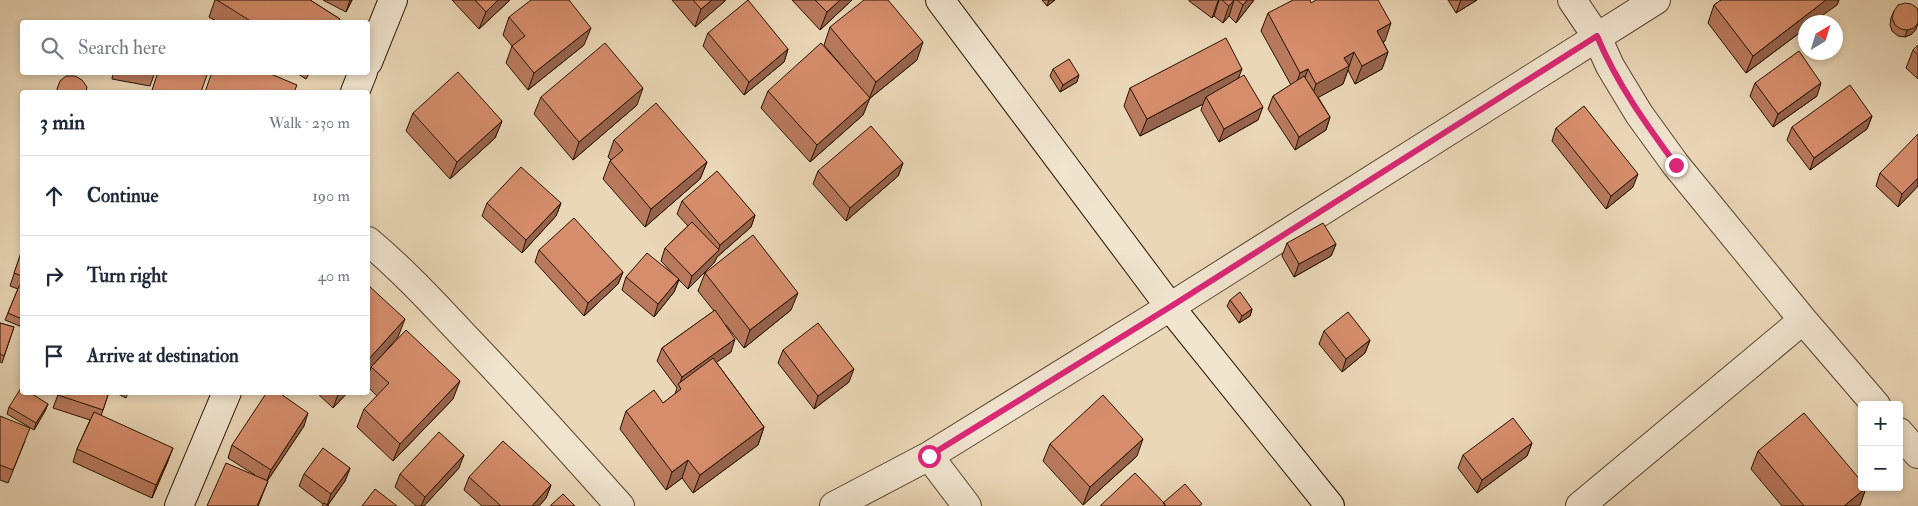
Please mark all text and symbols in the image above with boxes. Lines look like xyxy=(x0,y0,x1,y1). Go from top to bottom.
north arrow xyxy=(1798,15,1843,60)
search box xyxy=(20,20,370,75)
icon: search xyxy=(38,34,66,62)
text: Search here xyxy=(78,36,166,60)
text: 3 min xyxy=(40,109,85,136)
text: Walk · 230 m xyxy=(269,113,350,133)
route end xyxy=(1665,154,1688,177)
icon: ahead xyxy=(40,182,68,210)
text: Continue xyxy=(87,184,158,208)
text: 190 m xyxy=(312,186,350,206)
icon: right xyxy=(40,262,68,290)
text: Turn right xyxy=(87,264,167,288)
text: 40 m xyxy=(317,266,350,286)
icon: arrive xyxy=(40,342,68,370)
text: Arrive at destination xyxy=(87,344,239,368)
map controls xyxy=(1858,401,1903,491)
button: + xyxy=(1858,401,1903,446)
route start xyxy=(918,445,941,468)
button: − xyxy=(1858,446,1903,491)

